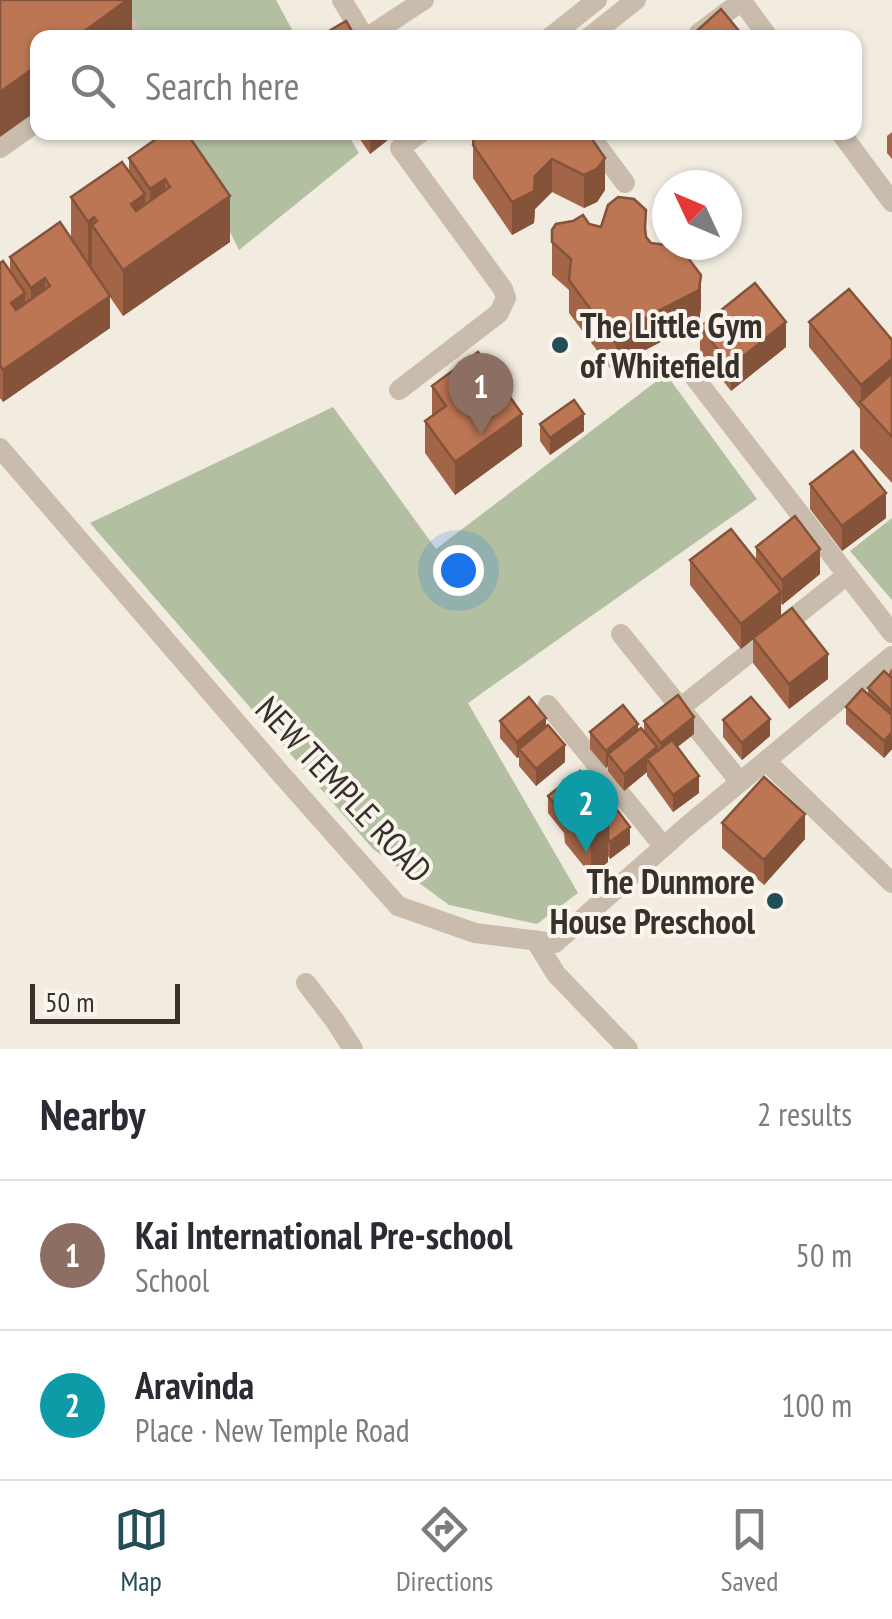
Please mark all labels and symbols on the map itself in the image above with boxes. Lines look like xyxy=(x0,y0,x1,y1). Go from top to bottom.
north arrow xyxy=(652,170,742,260)
place label: The Little Gym of Whitefield xyxy=(580,302,762,388)
marker: The Little Gym of Whitefield xyxy=(549,334,571,356)
pin: 1 xyxy=(448,352,514,435)
your location xyxy=(433,545,484,596)
street label: NEW TEMPLE ROAD xyxy=(246,686,442,892)
pin: 2 xyxy=(554,770,618,852)
place label: The Dunmore House Preschool xyxy=(550,858,755,944)
marker: The Dunmore House Preschool xyxy=(764,890,786,912)
scale bar xyxy=(30,979,180,1024)

